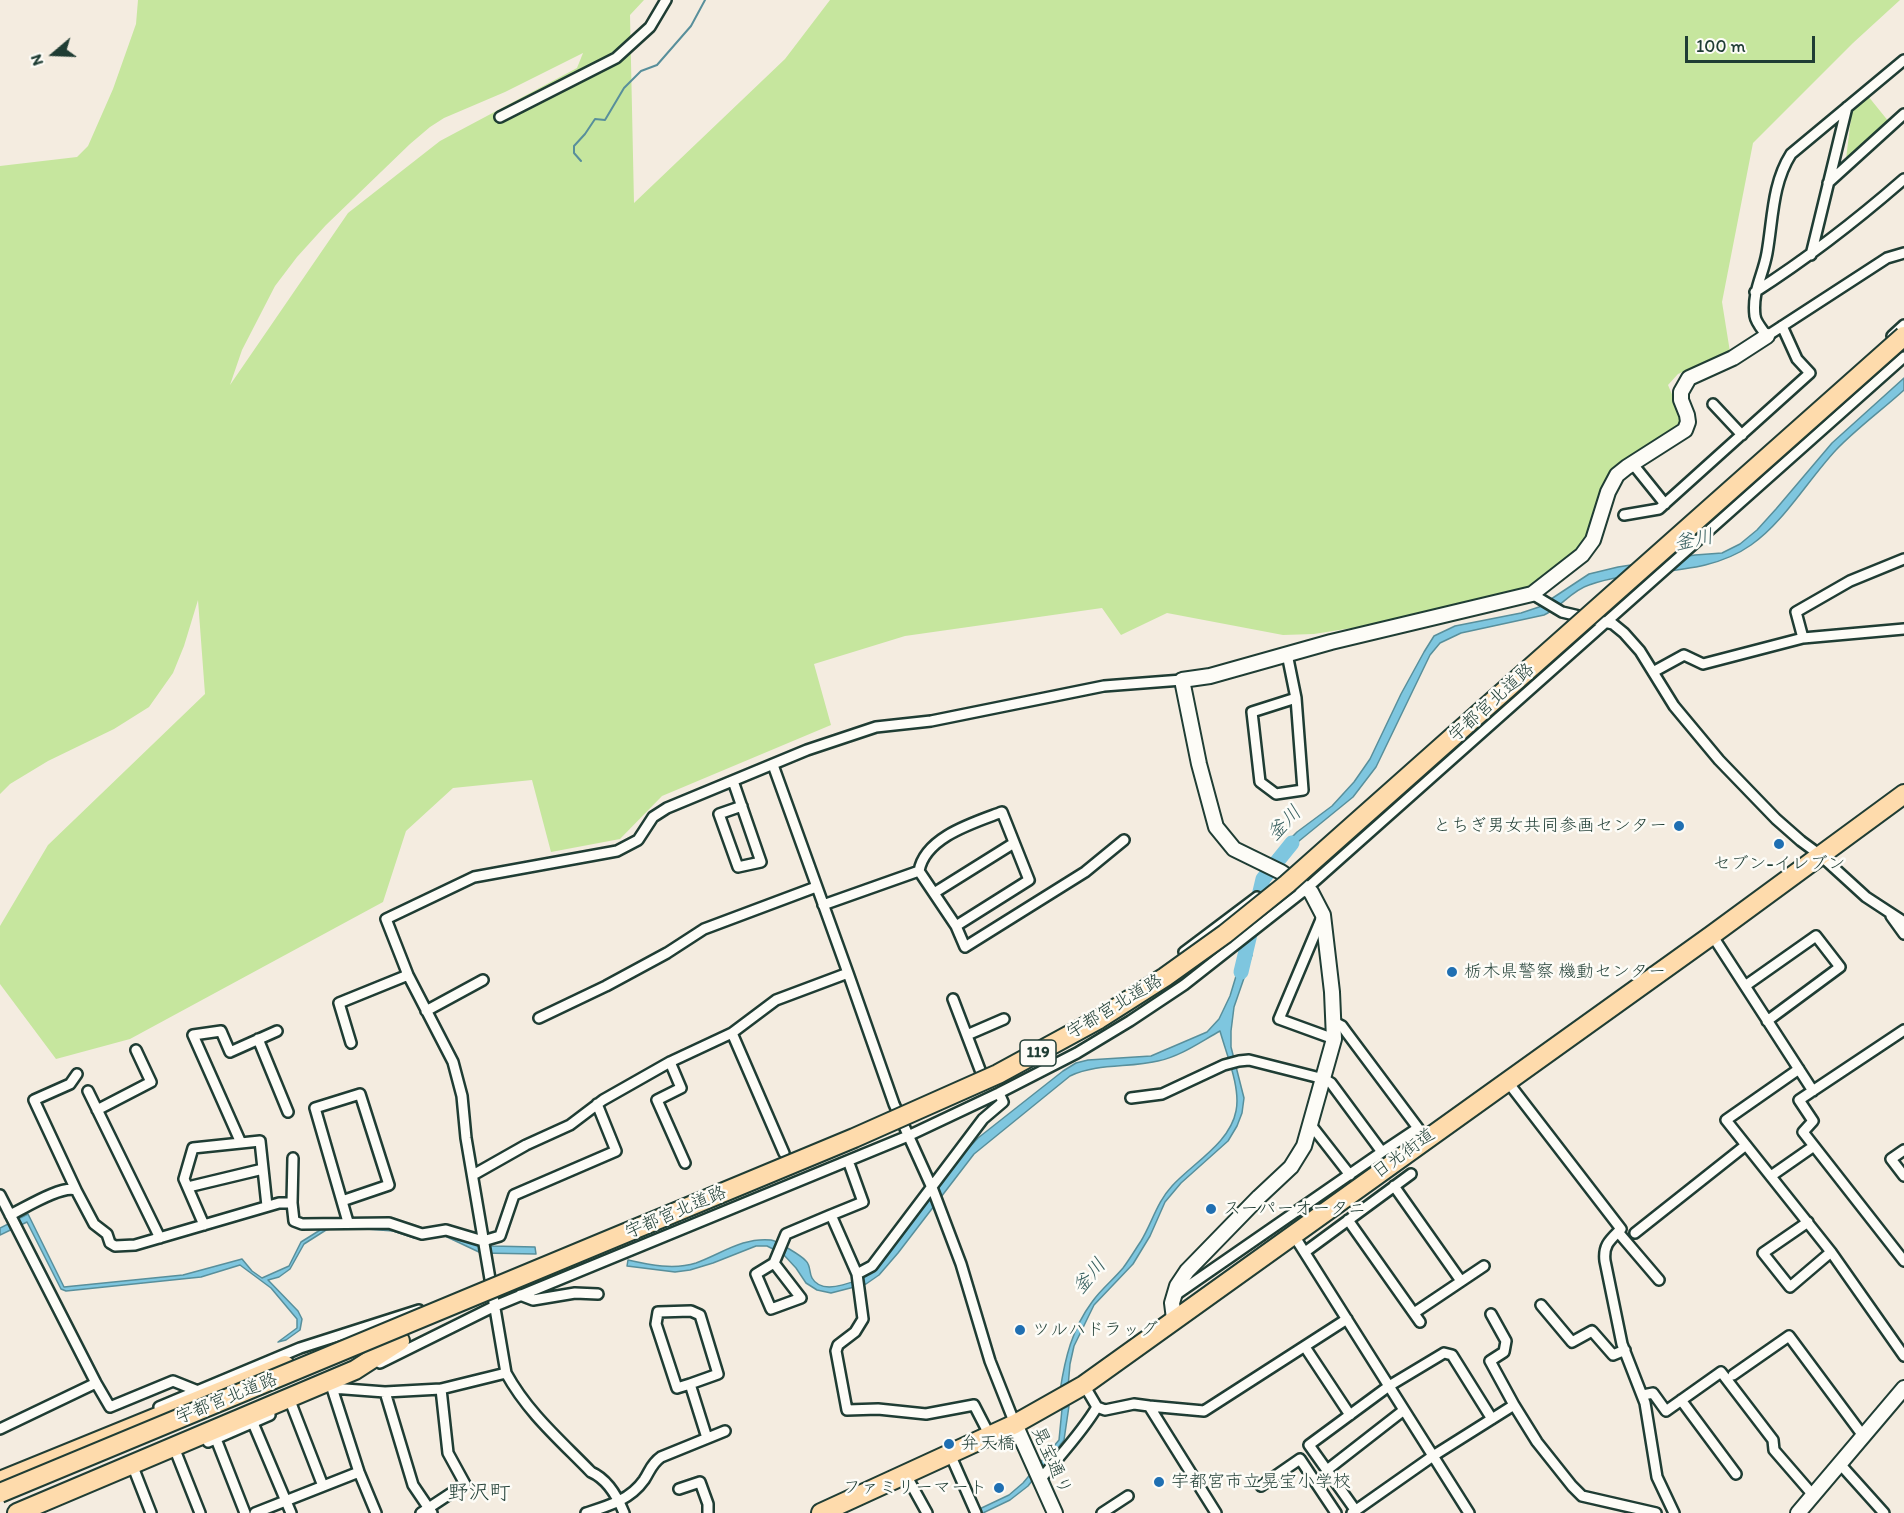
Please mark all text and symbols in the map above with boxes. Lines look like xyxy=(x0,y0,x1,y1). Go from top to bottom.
north arrow xyxy=(24,24,84,84)
scale bar xyxy=(1688,24,1818,62)
text: 100 m xyxy=(1696,35,1746,57)
text: N xyxy=(26,52,47,68)
water label: 釜川 xyxy=(1672,525,1716,557)
street label: 宇都宮北道路 xyxy=(1445,659,1539,747)
water label: 釜川 xyxy=(1262,801,1308,847)
place label: とちぎ男女共同参画センター xyxy=(1433,815,1667,837)
marker: とちぎ男女共同参画センター xyxy=(1672,819,1686,833)
marker: セブン-イレブン xyxy=(1772,837,1786,851)
place label: セブン-イレブン xyxy=(1712,853,1846,875)
place label: 栃木県警察 機動センター xyxy=(1464,961,1666,983)
marker: 栃木県警察 機動センター xyxy=(1445,965,1459,979)
street label: 宇都宮北道路 xyxy=(1063,970,1167,1044)
road number: 119 xyxy=(1020,1040,1056,1066)
street label: 日光街道 xyxy=(1369,1124,1439,1184)
street label: 宇都宮北道路 xyxy=(622,1182,730,1244)
place label: スーパーオータニ xyxy=(1223,1198,1366,1220)
marker: スーパーオータニ xyxy=(1204,1202,1218,1216)
water label: 釜川 xyxy=(1068,1254,1112,1300)
place label: ツルハドラッグ xyxy=(1032,1319,1158,1341)
marker: ツルハドラッグ xyxy=(1013,1323,1027,1337)
street label: 宇都宮北道路 xyxy=(173,1369,281,1429)
street label: 晃宝通り xyxy=(1026,1424,1076,1498)
place label: 弁天橋 xyxy=(961,1433,1015,1455)
marker: 弁天橋 xyxy=(942,1437,956,1451)
place label: 宇都宮市立晃宝小学校 xyxy=(1171,1471,1351,1493)
marker: 宇都宮市立晃宝小学校 xyxy=(1152,1475,1166,1489)
place label: ファミリーマート xyxy=(843,1477,987,1499)
district label: 野沢町 xyxy=(448,1481,510,1507)
marker: ファミリーマート xyxy=(992,1481,1006,1495)

